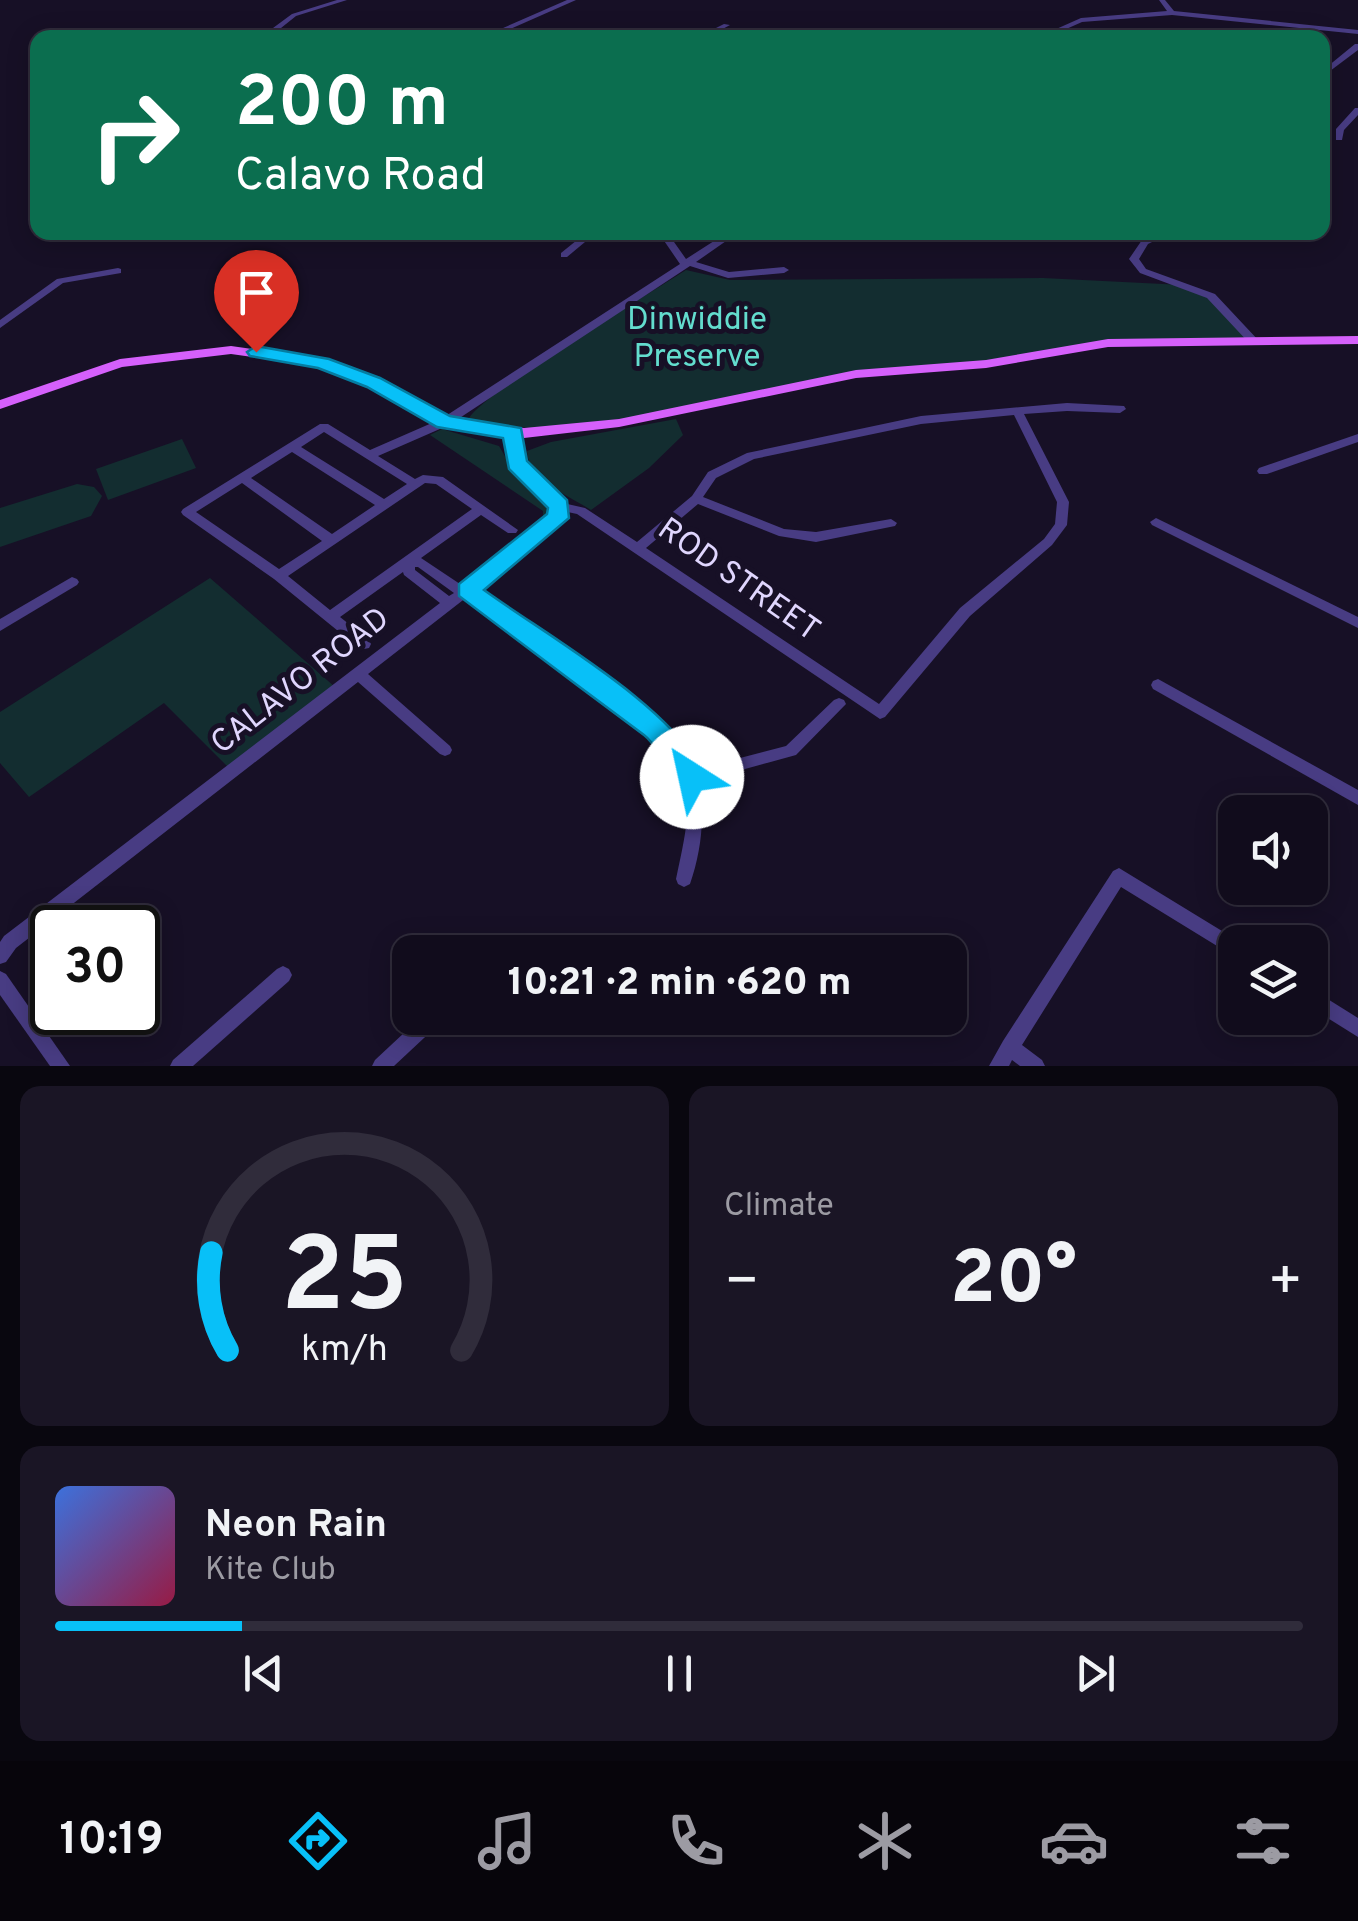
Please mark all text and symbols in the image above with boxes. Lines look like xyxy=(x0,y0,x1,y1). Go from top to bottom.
text: 200 m xyxy=(235,62,449,151)
icon: right xyxy=(70,70,200,200)
text: Calavo Road xyxy=(235,149,486,206)
pin xyxy=(214,250,299,353)
icon: arrive xyxy=(229,265,284,320)
park label: Dinwiddie Preserve xyxy=(627,301,767,378)
street label: ROD STREET xyxy=(649,510,827,652)
street label: CALAVO ROAD xyxy=(204,600,398,764)
position arrow xyxy=(640,725,744,829)
map controls xyxy=(1218,795,1328,1035)
button: sound xyxy=(1218,795,1328,905)
speed limit sign: 30 xyxy=(30,905,160,1035)
button: layers xyxy=(1218,925,1328,1035)
text: 10:21 · 2 min · 620 m xyxy=(508,960,851,1009)
text: Climate xyxy=(724,1187,834,1227)
text: 25 xyxy=(281,1216,408,1348)
text: 20° xyxy=(950,1235,1077,1330)
text: − xyxy=(724,1249,759,1319)
text: + xyxy=(1268,1249,1303,1319)
text: km/h xyxy=(301,1328,388,1374)
text: Neon Rain xyxy=(205,1502,387,1551)
text: Kite Club xyxy=(205,1551,336,1591)
icon: previous xyxy=(236,1646,291,1701)
icon: pause xyxy=(652,1646,707,1701)
icon: next xyxy=(1068,1646,1123,1701)
icon: directions xyxy=(283,1806,353,1876)
icon: music xyxy=(472,1806,542,1876)
icon: phone xyxy=(661,1806,731,1876)
icon: climate xyxy=(850,1806,920,1876)
icon: car xyxy=(1039,1806,1109,1876)
icon: filters xyxy=(1228,1806,1298,1876)
text: 10:19 xyxy=(60,1813,164,1870)

